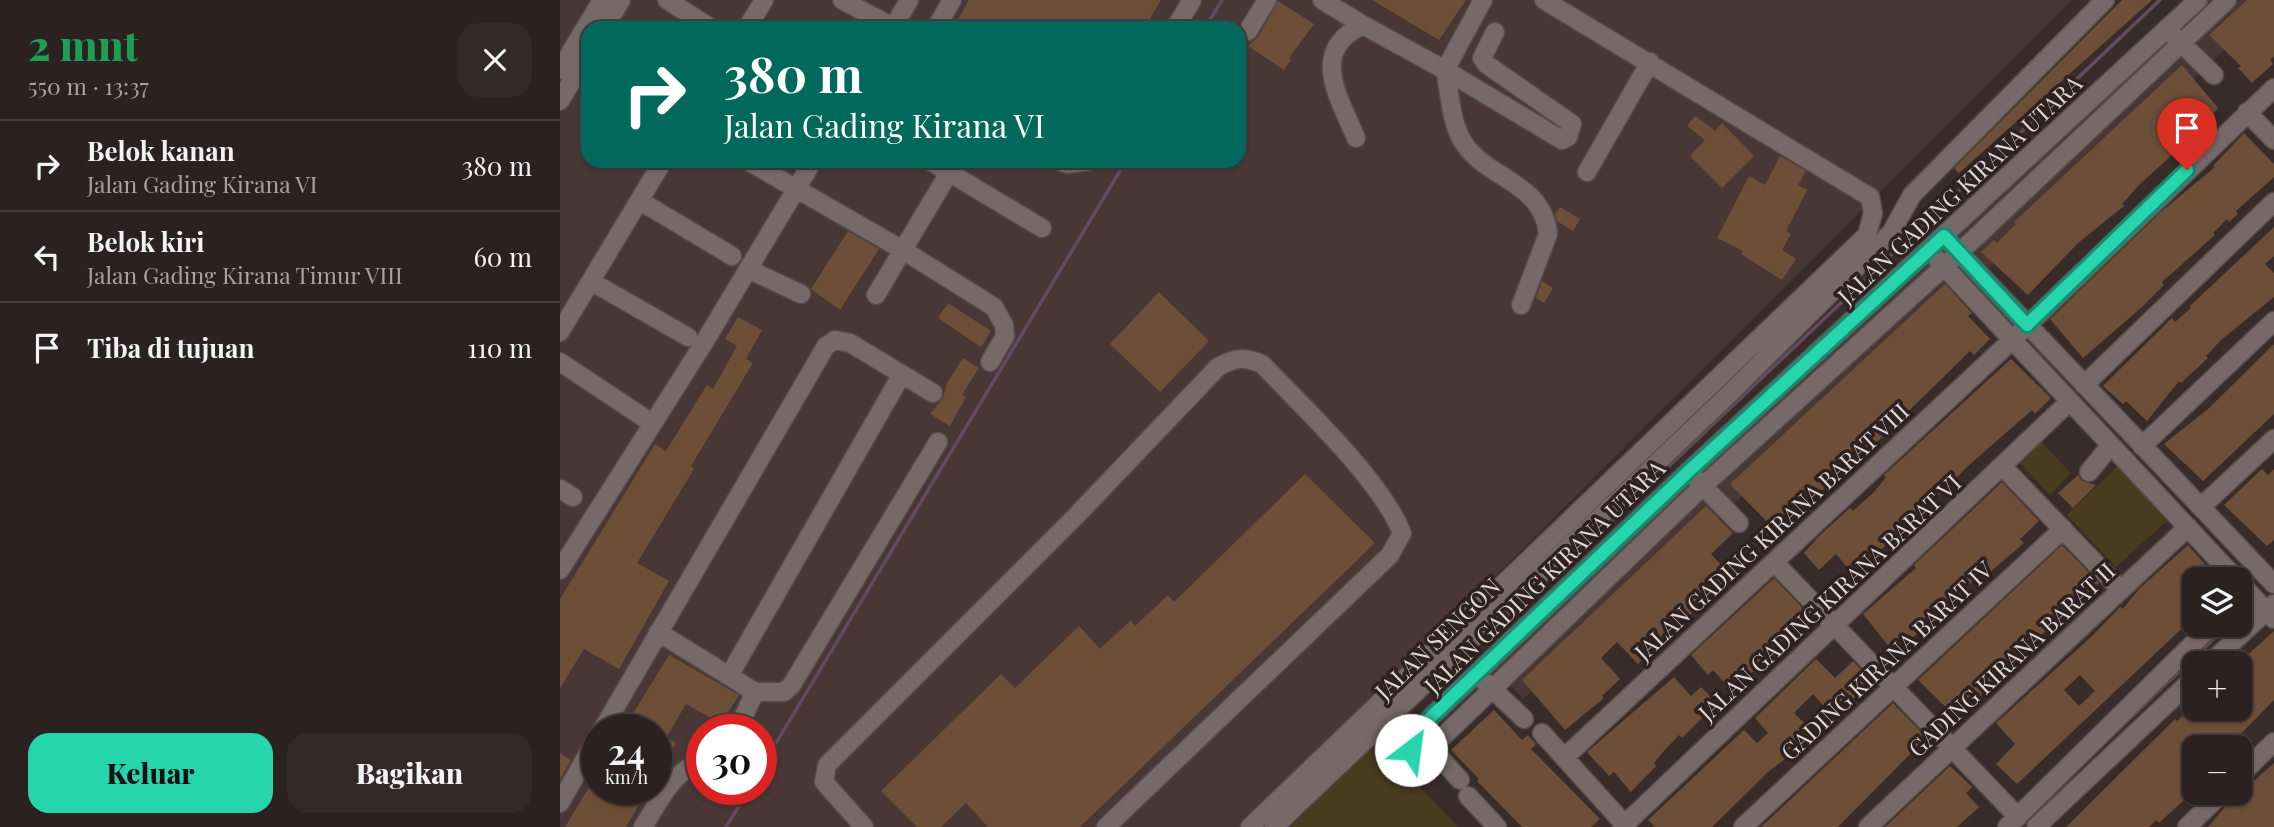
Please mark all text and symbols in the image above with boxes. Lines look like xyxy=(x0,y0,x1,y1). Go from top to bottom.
text: 2 mnt xyxy=(28,16,139,72)
button: close xyxy=(458,23,532,97)
text: 380 m xyxy=(724,40,863,105)
icon: right xyxy=(609,49,700,140)
street label: JALAN GADING KIRANA UTARA xyxy=(1829,67,2088,311)
text: 550 m · 13:37 xyxy=(28,70,149,101)
pin xyxy=(2157,98,2217,170)
text: Jalan Gading Kirana VI xyxy=(724,103,1045,146)
icon: arrive xyxy=(2168,109,2206,147)
text: Belok kanan xyxy=(87,133,235,168)
icon: right xyxy=(28,147,66,185)
text: 380 m xyxy=(462,148,532,183)
text: Jalan Gading Kirana VI xyxy=(87,168,318,199)
text: Belok kiri xyxy=(87,224,204,259)
icon: left xyxy=(28,238,66,276)
text: 60 m xyxy=(473,239,532,274)
text: Jalan Gading Kirana Timur VIII xyxy=(87,259,403,290)
icon: arrive xyxy=(28,329,66,367)
text: Tiba di tujuan xyxy=(87,330,255,365)
text: 110 m xyxy=(468,330,532,365)
street label: JALAN GADING KIRANA BARAT VIII xyxy=(1628,396,1914,666)
street label: JALAN GADING KIRANA UTARA xyxy=(1416,452,1672,700)
street label: JALAN GADING KIRANA BARAT VI xyxy=(1692,468,1966,726)
street label: GADING KIRANA BARAT IV xyxy=(1774,553,1999,766)
street label: GADING KIRANA BARAT II xyxy=(1901,555,2121,763)
map controls xyxy=(2182,567,2252,805)
button: layers xyxy=(2182,567,2252,637)
street label: JALAN SENGON xyxy=(1367,570,1506,706)
button: + xyxy=(2182,651,2252,721)
position arrow xyxy=(1374,713,1448,787)
speed limit sign: 30 xyxy=(686,714,777,805)
text: 24 xyxy=(608,727,645,774)
button: Keluar xyxy=(28,733,273,813)
button: Bagikan xyxy=(287,733,532,813)
button: − xyxy=(2182,735,2252,805)
text: km/h xyxy=(605,765,648,789)

